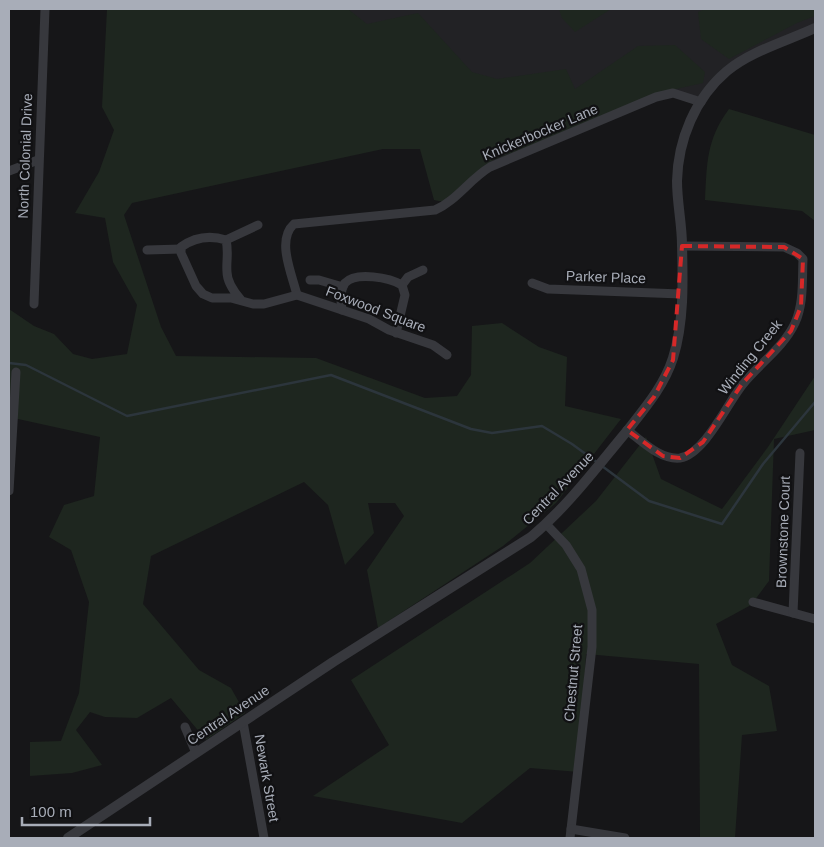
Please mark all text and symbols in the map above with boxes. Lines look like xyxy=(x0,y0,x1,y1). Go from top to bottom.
street label: North Colonial Drive xyxy=(15,93,35,219)
street label: Knickerbocker Lane xyxy=(480,100,600,164)
street label: Parker Place xyxy=(566,268,647,286)
street label: Foxwood Square xyxy=(324,283,428,336)
street label: Winding Creek xyxy=(715,316,786,398)
street label: Central Avenue xyxy=(519,448,597,528)
street label: Brownstone Court xyxy=(773,476,793,588)
street label: Chestnut Street xyxy=(561,624,585,722)
street label: Central Avenue xyxy=(184,682,272,748)
street label: Newark Street xyxy=(251,733,283,823)
scale bar xyxy=(22,794,150,826)
text: 100 m xyxy=(30,803,72,820)

